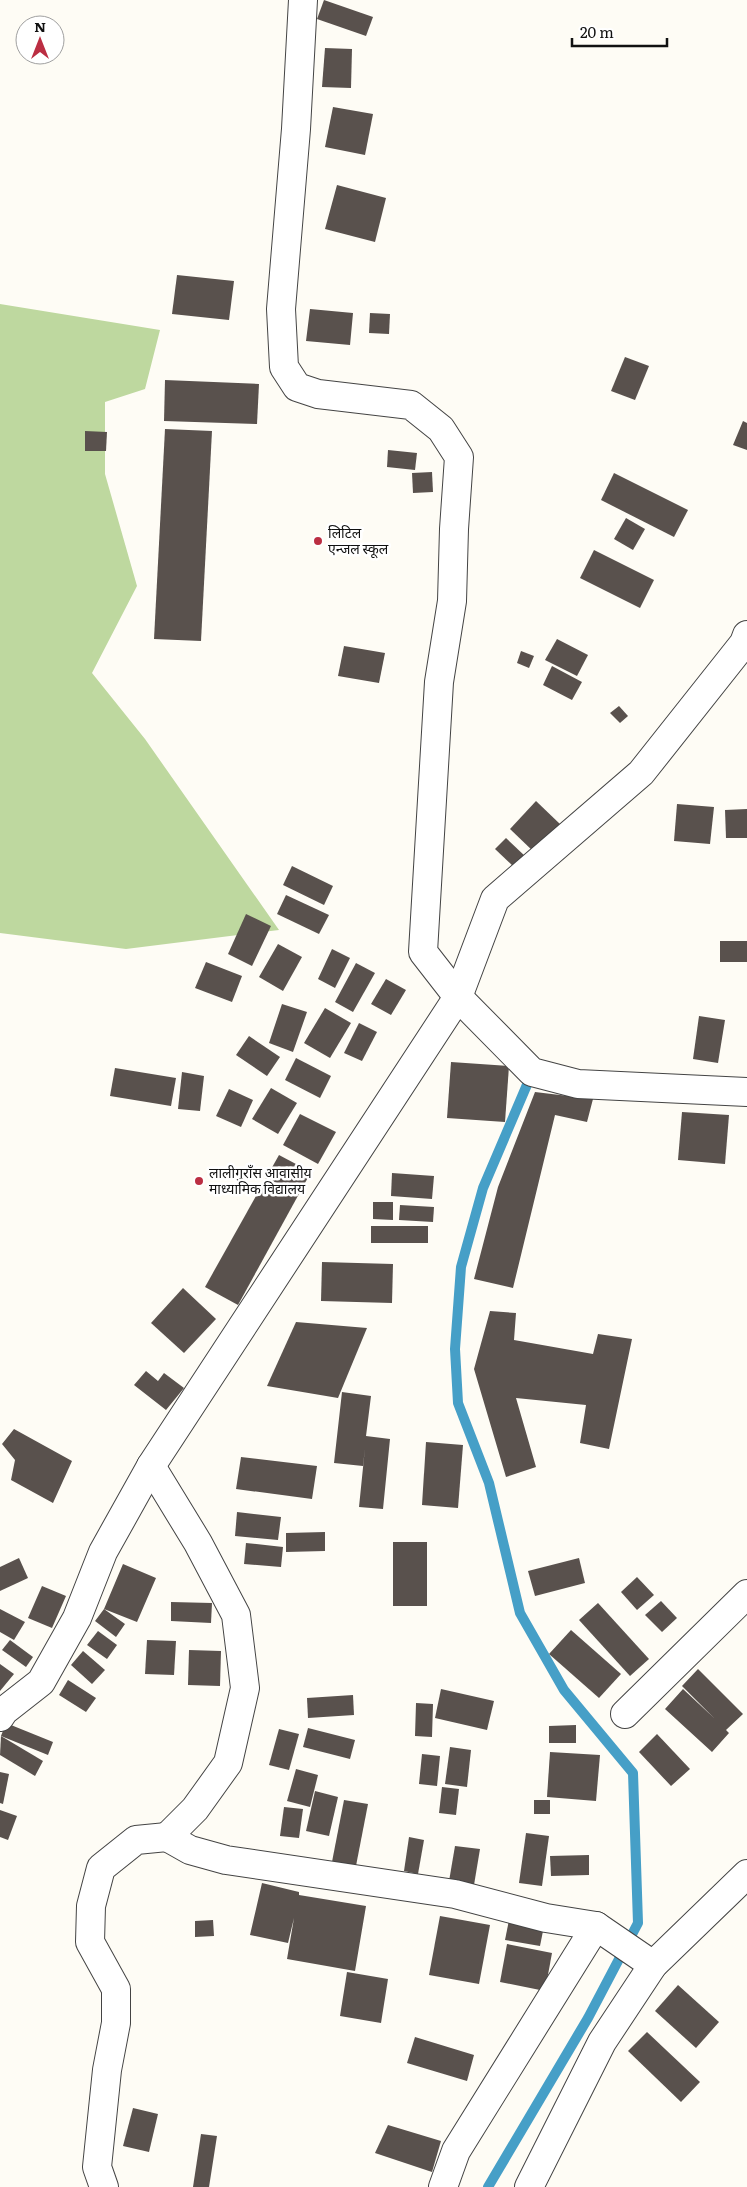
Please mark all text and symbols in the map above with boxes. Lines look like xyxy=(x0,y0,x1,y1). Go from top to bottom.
north arrow xyxy=(15,15,65,65)
scale bar xyxy=(572,15,667,47)
text: N xyxy=(34,16,46,36)
text: 20 m xyxy=(580,20,614,43)
place label: लिटिल एन्जल स्कूल xyxy=(328,522,389,559)
marker: लिटिल एन्जल स्कूल xyxy=(312,535,324,547)
place label: लालीगुराँस आवासीय माध्यामिक विद्यालय xyxy=(209,1162,313,1198)
marker: लालीगुराँस आवासीय माध्यामिक विद्यालय xyxy=(193,1175,205,1187)

